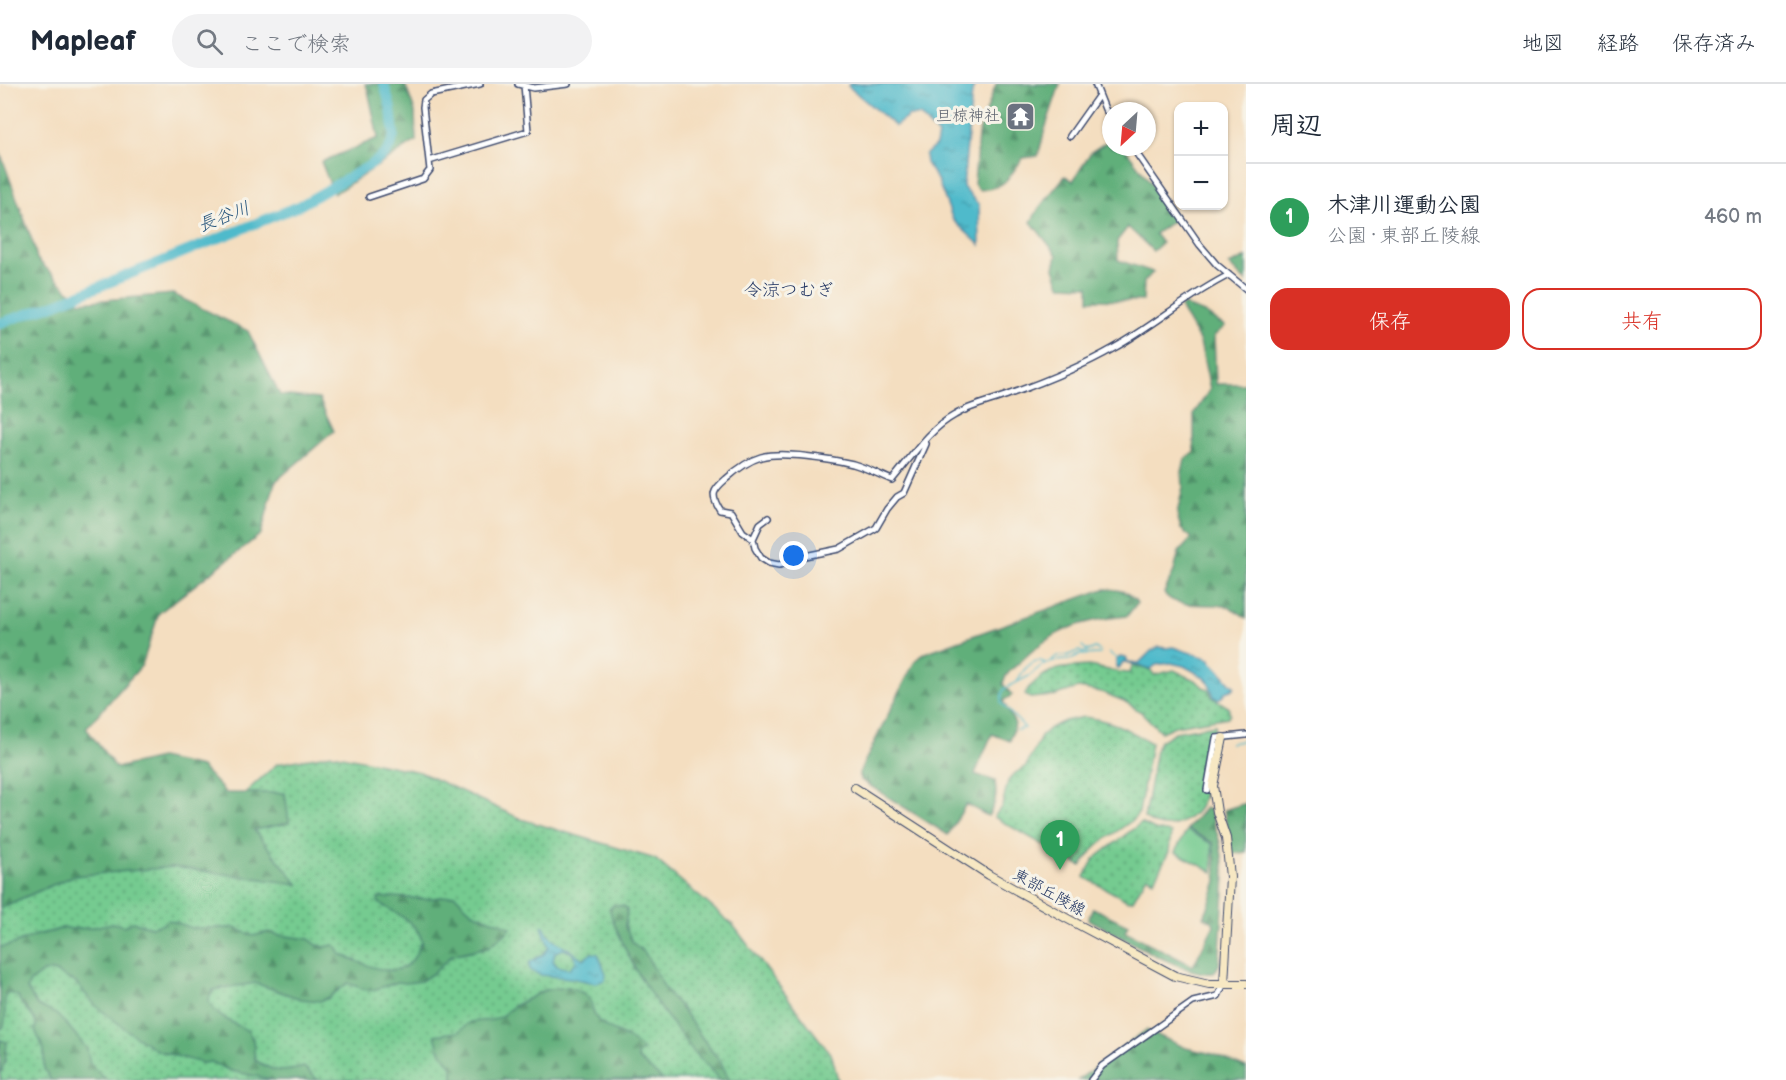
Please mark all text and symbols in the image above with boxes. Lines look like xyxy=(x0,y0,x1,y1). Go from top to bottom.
search box xyxy=(172,14,592,68)
text: Mapleaf xyxy=(30,25,136,58)
icon: search xyxy=(193,25,226,58)
text: ここで検索 xyxy=(241,31,351,58)
text: 地図 xyxy=(1522,31,1564,56)
text: 経路 xyxy=(1597,31,1639,56)
text: 保存済み xyxy=(1672,31,1756,56)
temple icon: 旦椋神社 xyxy=(1005,100,1037,132)
north arrow xyxy=(1102,102,1156,156)
map controls xyxy=(1174,102,1228,210)
button: + xyxy=(1174,102,1228,156)
place label: 旦椋神社 xyxy=(936,107,1000,126)
text: 周辺 xyxy=(1270,111,1322,142)
button: − xyxy=(1174,156,1228,210)
text: 木津川運動公園 xyxy=(1327,192,1481,219)
water label: 長谷川 xyxy=(195,198,253,236)
text: 1 xyxy=(1285,205,1294,229)
text: 460 m xyxy=(1704,205,1762,229)
text: 公園 · 東部丘陵線 xyxy=(1327,224,1480,248)
district label: 令涼つむぎ xyxy=(744,280,834,301)
button: 保存 xyxy=(1270,288,1510,350)
button: 共有 xyxy=(1522,288,1762,350)
your location xyxy=(779,541,808,570)
pin: 1 xyxy=(1040,820,1080,870)
street label: 東部丘陵線 xyxy=(1009,865,1089,921)

